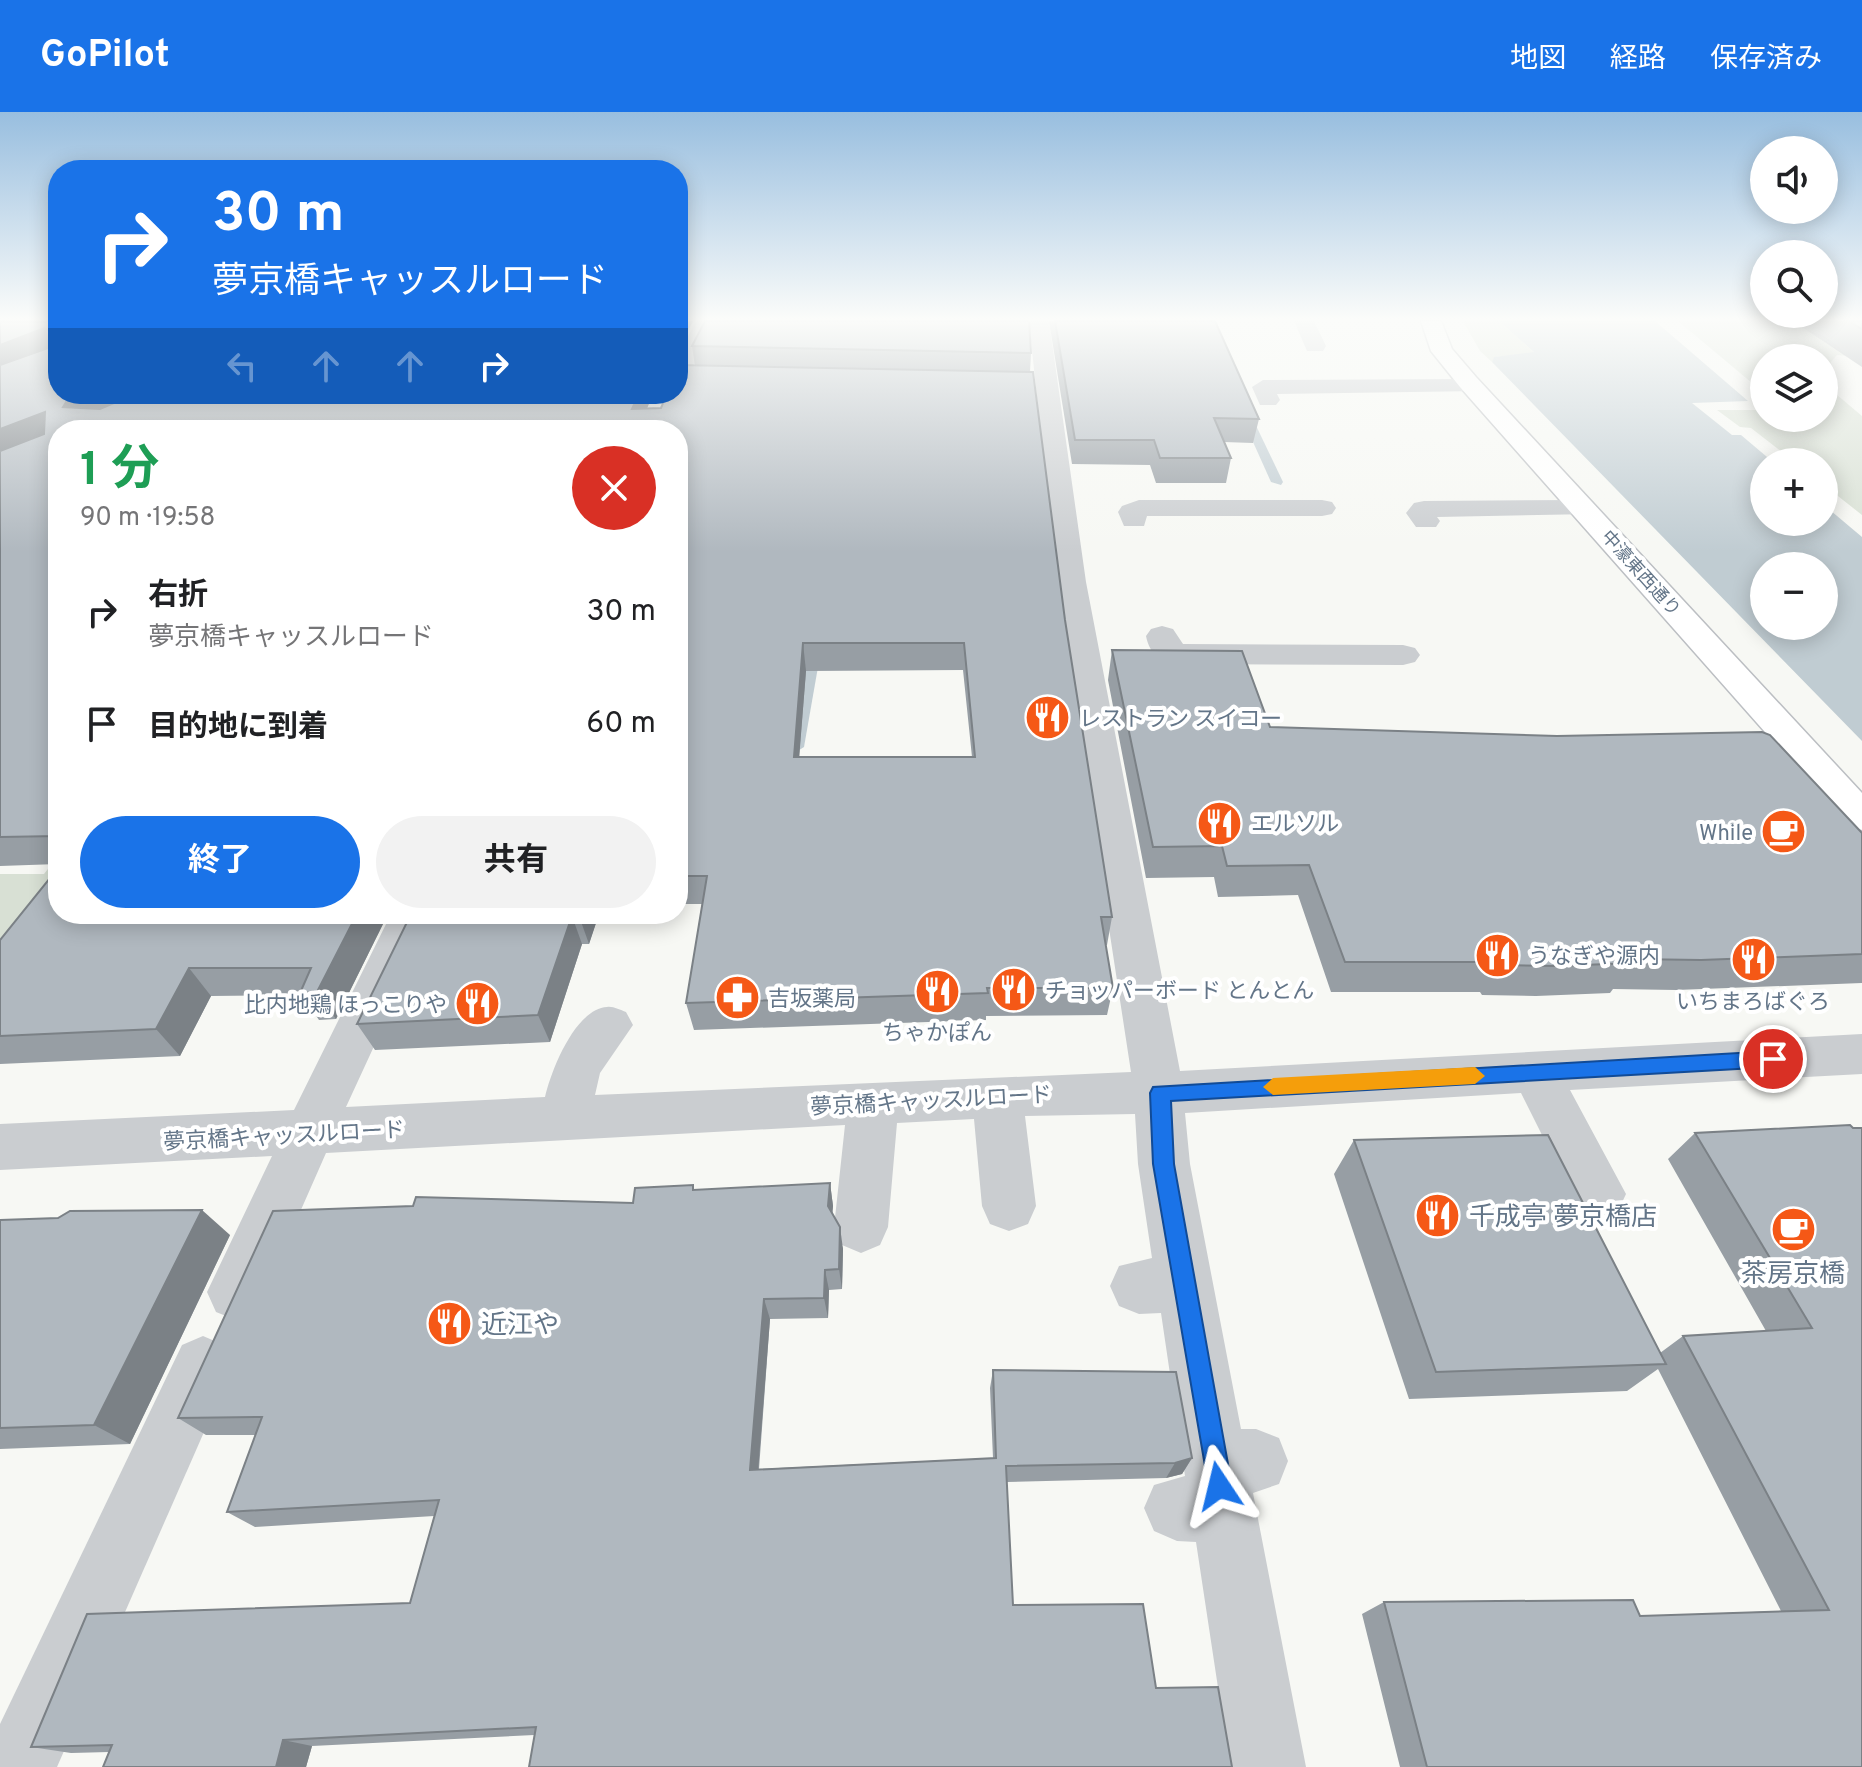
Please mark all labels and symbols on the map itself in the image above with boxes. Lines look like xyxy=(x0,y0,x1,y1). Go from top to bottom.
street label: 中濠東西通り xyxy=(1595,526,1685,622)
restaurant icon: レストラン スイコー xyxy=(1024,694,1072,742)
place label: レストラン スイコー xyxy=(1079,707,1282,734)
restaurant icon: エルソル xyxy=(1196,799,1244,847)
cafe icon: While xyxy=(1760,808,1808,856)
place label: エルソル xyxy=(1251,812,1339,839)
place label: While xyxy=(1699,821,1753,848)
restaurant icon: うなぎや源内 xyxy=(1473,931,1521,979)
restaurant icon: いちまろばぐろ xyxy=(1729,936,1777,984)
place label: うなぎや源内 xyxy=(1528,944,1660,971)
restaurant icon: チョッパーボード とんとん xyxy=(990,966,1038,1014)
restaurant icon: ちゃかぽん xyxy=(913,967,961,1015)
pharmacy icon: 吉坂薬局 xyxy=(713,974,761,1022)
place label: チョッパーボード とんとん xyxy=(1045,979,1314,1006)
restaurant icon: 比内地鶏 ほっこりや xyxy=(454,980,502,1028)
place label: 吉坂薬局 xyxy=(768,987,856,1014)
place label: いちまろばぐろ xyxy=(1676,990,1830,1017)
place label: 比内地鶏 ほっこりや xyxy=(244,993,447,1020)
place label: ちゃかぽん xyxy=(882,1021,992,1048)
pin xyxy=(1739,1025,1807,1093)
street label: 夢京橋キャッスルロード xyxy=(810,1083,1053,1122)
street label: 夢京橋キャッスルロード xyxy=(163,1118,406,1157)
restaurant icon: 千成亭 夢京橋店 xyxy=(1414,1192,1462,1240)
place label: 千成亭 夢京橋店 xyxy=(1469,1202,1657,1235)
cafe icon: 茶房京橋 xyxy=(1769,1206,1817,1254)
place label: 茶房京橋 xyxy=(1741,1259,1845,1292)
restaurant icon: 近江や xyxy=(426,1300,474,1348)
place label: 近江や xyxy=(481,1310,559,1343)
position arrow xyxy=(1177,1444,1261,1528)

